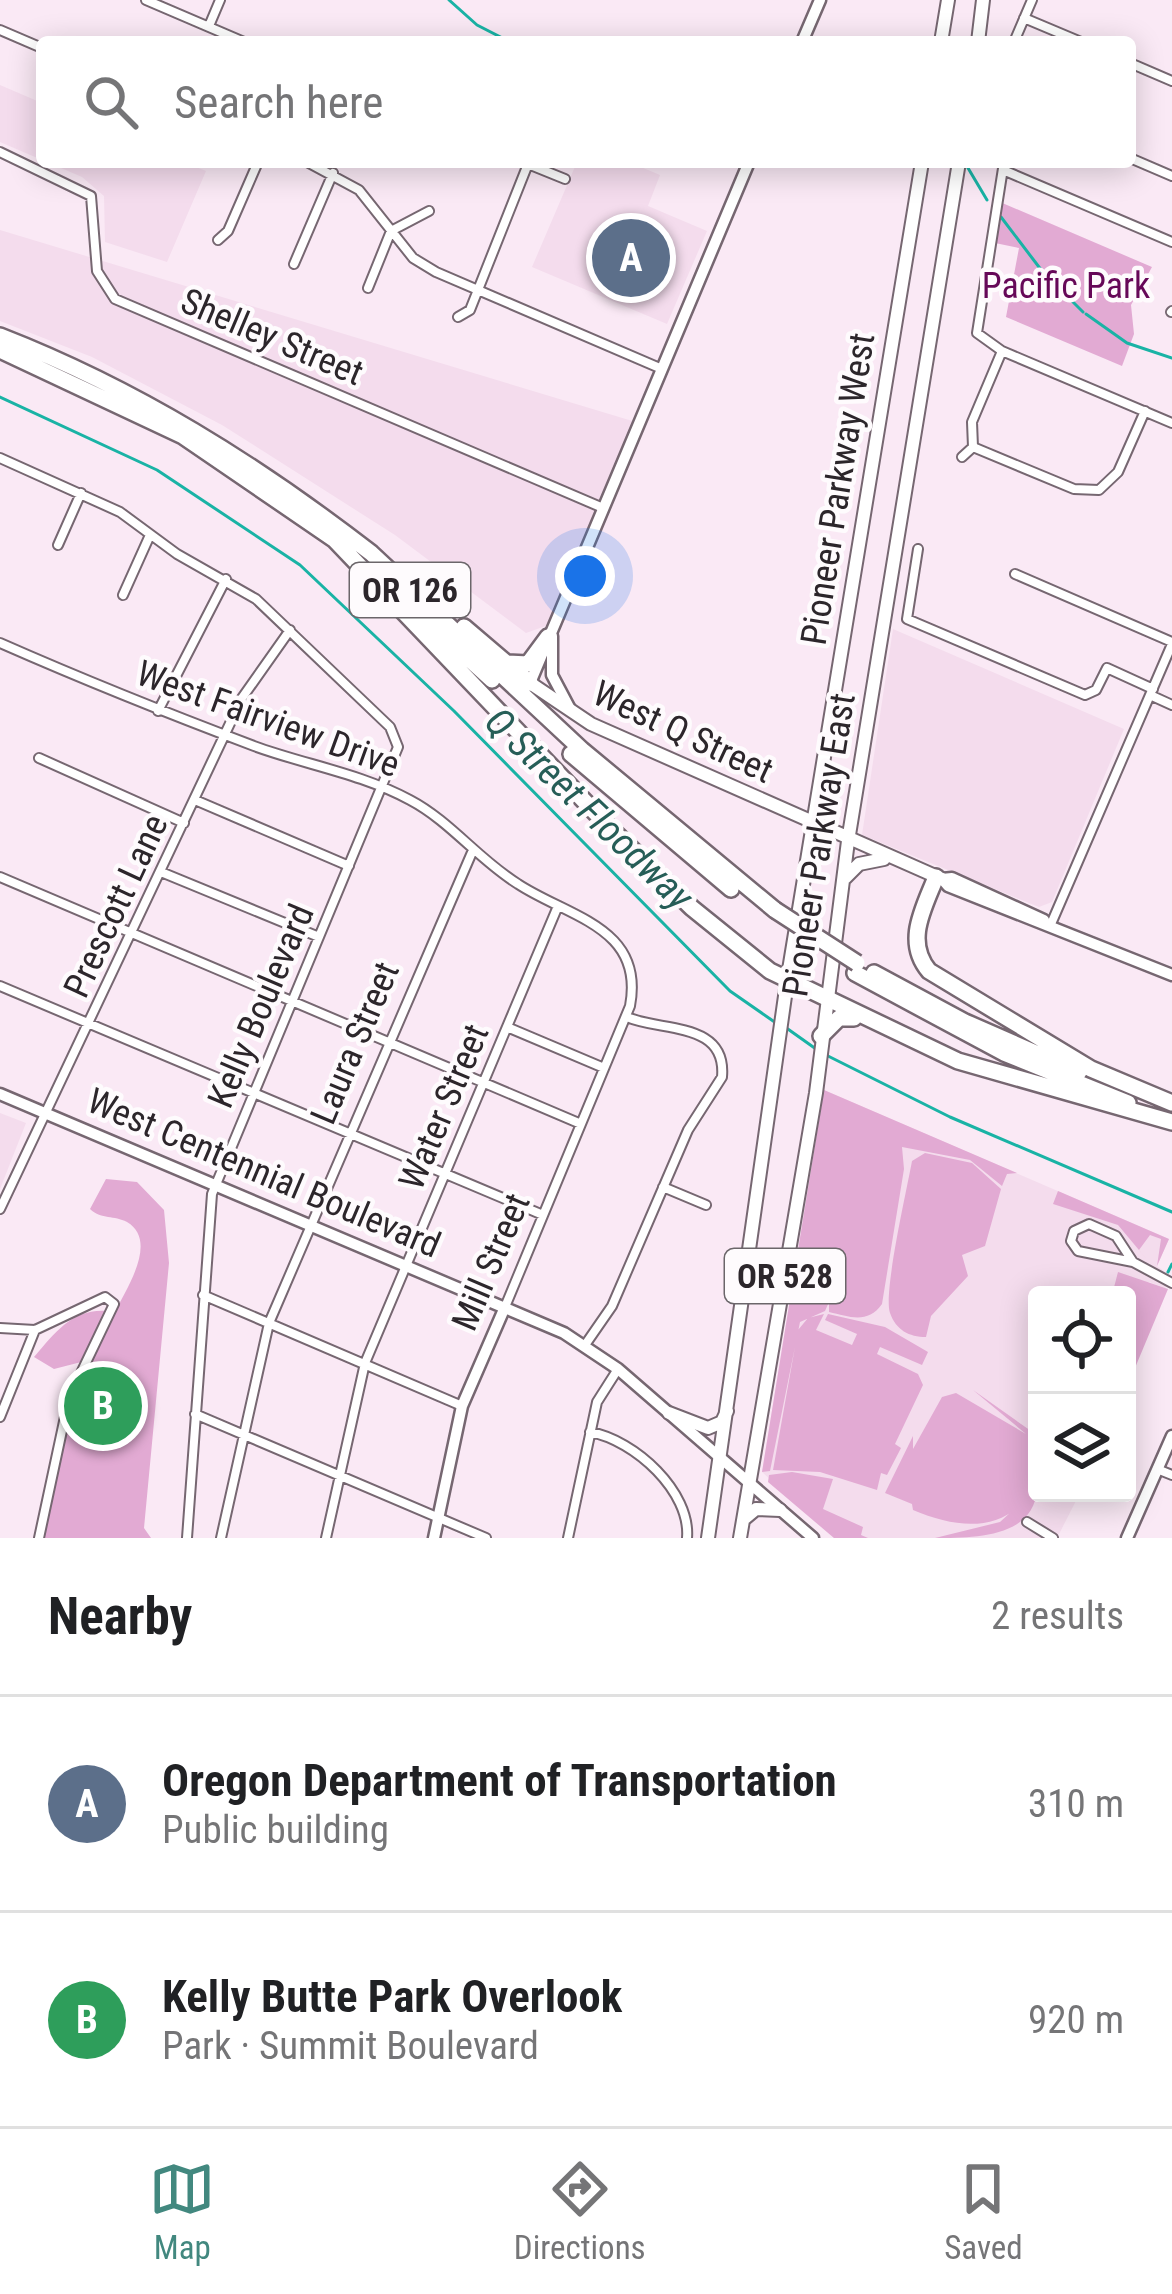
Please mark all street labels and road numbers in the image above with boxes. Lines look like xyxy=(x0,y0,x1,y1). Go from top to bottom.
street label: Shelley Street xyxy=(175,280,369,394)
street label: Pioneer Parkway West xyxy=(793,330,883,648)
road number: OR 126 xyxy=(350,563,470,617)
street label: West Fairview Drive xyxy=(131,652,405,786)
street label: West Q Street xyxy=(587,672,779,792)
street label: Pioneer Parkway East xyxy=(774,690,864,1000)
street label: Prescott Lane xyxy=(55,808,177,1004)
street label: Kelly Boulevard xyxy=(199,898,323,1114)
street label: Laura Street xyxy=(302,956,408,1130)
street label: Water Street xyxy=(390,1018,498,1196)
street label: West Centennial Boulevard xyxy=(81,1080,447,1266)
street label: Mill Street xyxy=(443,1187,539,1337)
road number: OR 528 xyxy=(725,1249,845,1303)

